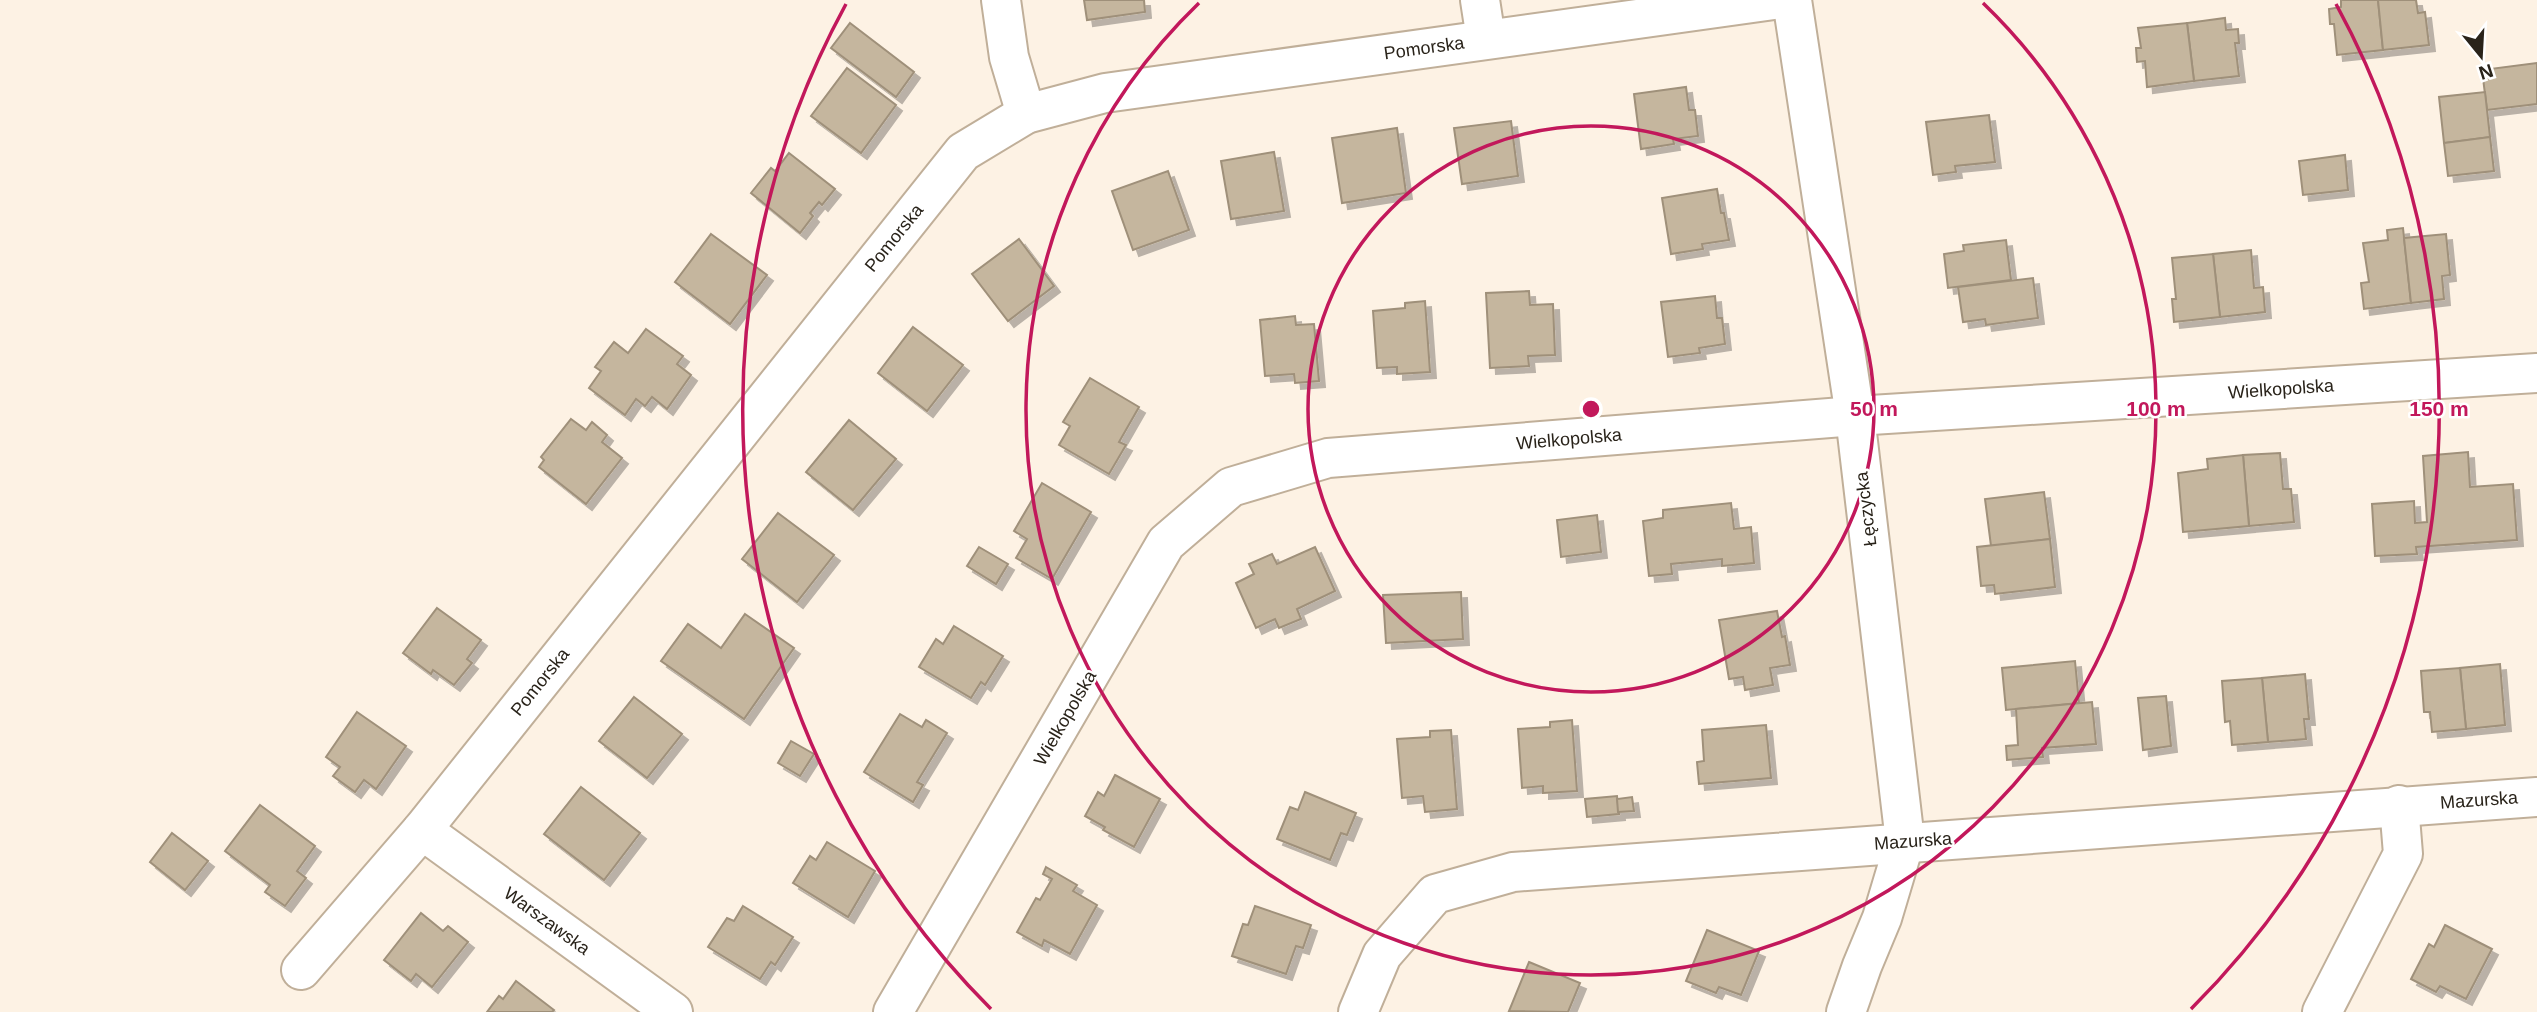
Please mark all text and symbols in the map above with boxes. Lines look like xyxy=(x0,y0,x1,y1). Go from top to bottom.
north arrow xyxy=(2446,21,2516,91)
street label: Pomorska xyxy=(1382,32,1466,64)
text: N xyxy=(2476,60,2496,84)
street label: Pomorska xyxy=(861,199,928,276)
street label: Wielkopolska xyxy=(2227,375,2336,403)
centre of rings xyxy=(1579,397,1603,421)
text: 50 m xyxy=(1850,397,1898,420)
text: 100 m xyxy=(2126,397,2186,420)
text: 150 m xyxy=(2409,397,2469,420)
street label: Wielkopolska xyxy=(1515,424,1624,454)
street label: Łęczycka xyxy=(1851,470,1880,547)
street label: Pomorska xyxy=(507,643,574,720)
street label: Wielkopolska xyxy=(1030,666,1101,769)
street label: Mazurska xyxy=(2439,787,2520,813)
street label: Mazurska xyxy=(1873,828,1954,854)
street label: Warszawska xyxy=(500,883,595,959)

